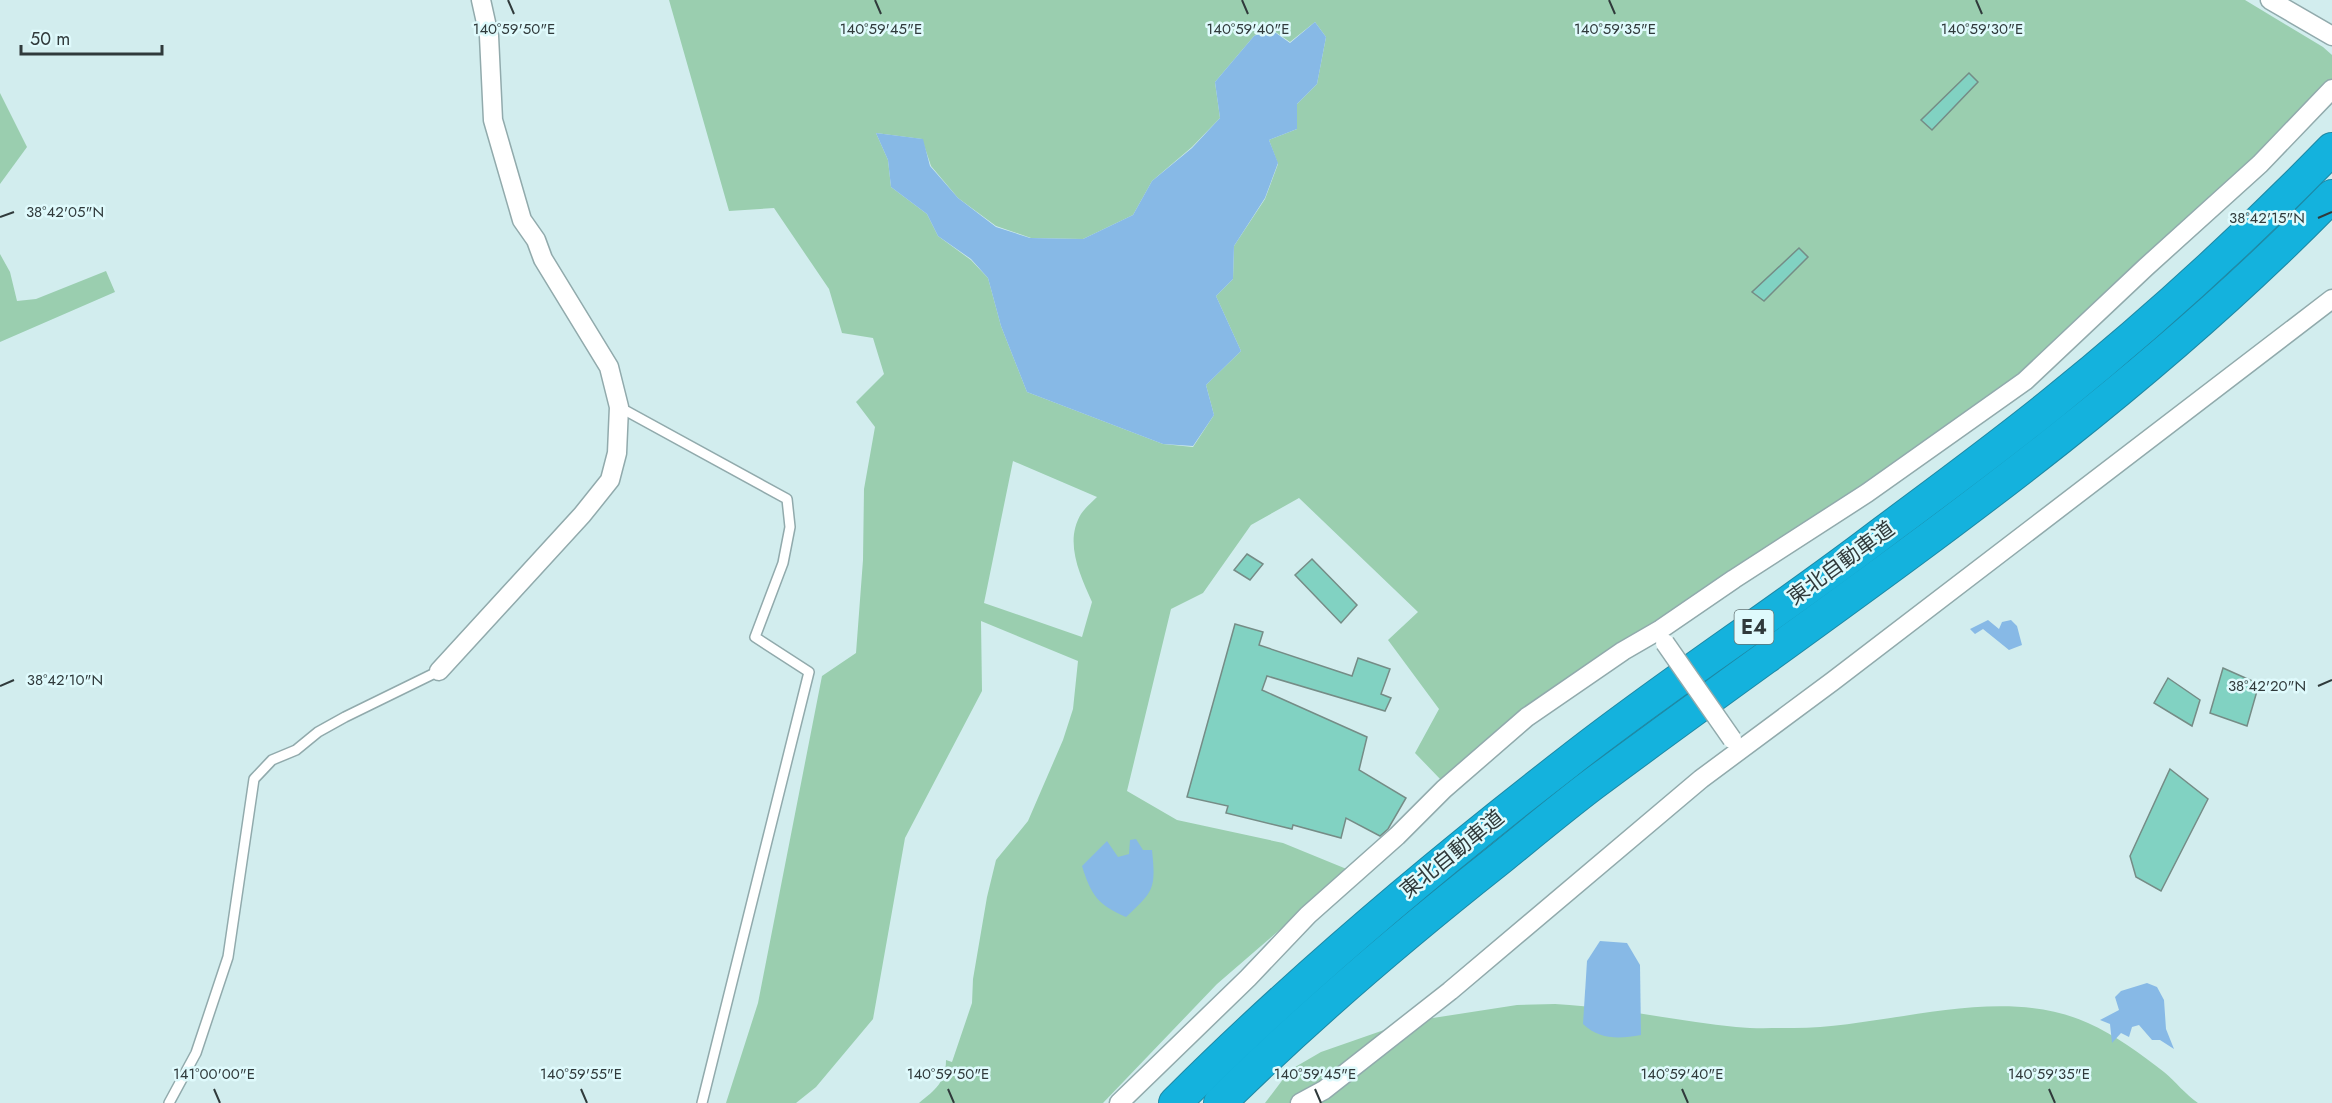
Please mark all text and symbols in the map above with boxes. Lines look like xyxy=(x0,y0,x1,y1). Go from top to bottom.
scale bar xyxy=(21,18,162,56)
text: 140°59'50"E xyxy=(473,18,555,40)
text: 140°59'45"E xyxy=(840,18,922,40)
text: 140°59'40"E xyxy=(1206,18,1290,40)
text: 140°59'35"E xyxy=(1574,18,1656,40)
text: 140°59'30"E xyxy=(1941,18,2023,40)
text: 50 m xyxy=(30,26,70,52)
text: 38°42'05"N xyxy=(26,201,104,223)
text: 38°42'15"N xyxy=(2229,207,2305,229)
street label: 東北自動車道 xyxy=(1781,514,1901,612)
road number: E4 xyxy=(1734,610,1774,644)
text: 38°42'10"N xyxy=(27,669,103,691)
text: 38°42'20"N xyxy=(2228,675,2306,697)
street label: 東北自動車道 xyxy=(1394,803,1510,905)
text: 141°00'00"E xyxy=(173,1063,255,1085)
text: 140°59'55"E xyxy=(540,1063,622,1085)
text: 140°59'50"E xyxy=(907,1063,989,1085)
text: 140°59'45"E xyxy=(1274,1063,1356,1085)
text: 140°59'40"E xyxy=(1640,1063,1724,1085)
text: 140°59'35"E xyxy=(2008,1063,2090,1085)

